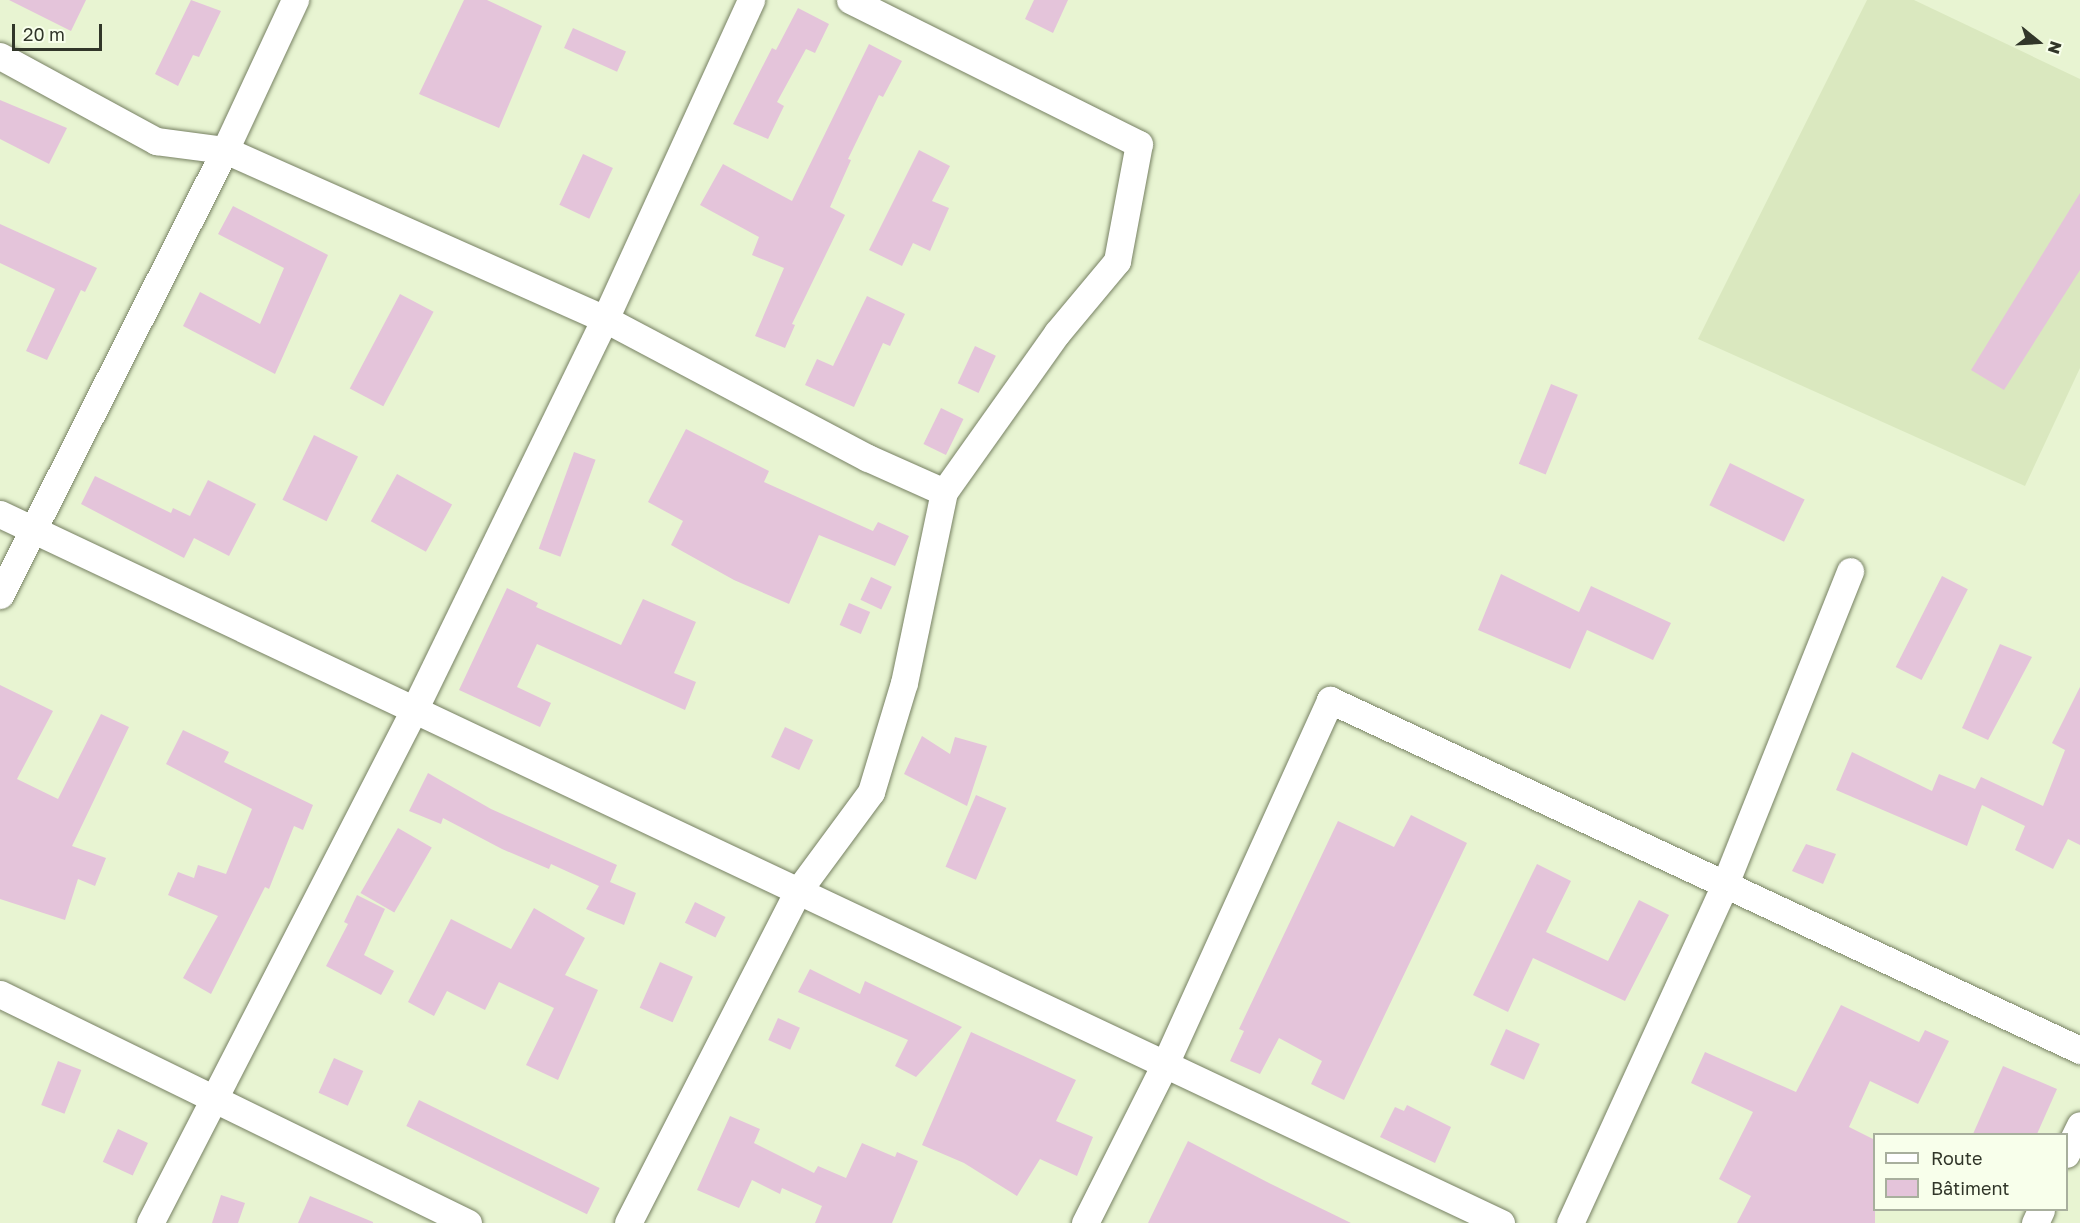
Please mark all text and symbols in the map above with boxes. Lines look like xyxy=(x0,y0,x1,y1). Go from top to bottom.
scale bar xyxy=(15,12,105,50)
north arrow xyxy=(2008,12,2068,72)
text: 20 m xyxy=(23,23,65,45)
text: N xyxy=(2044,39,2067,56)
legend xyxy=(1873,1133,2068,1211)
text: Route xyxy=(1931,1147,1982,1169)
text: Bâtiment xyxy=(1931,1177,2010,1199)

